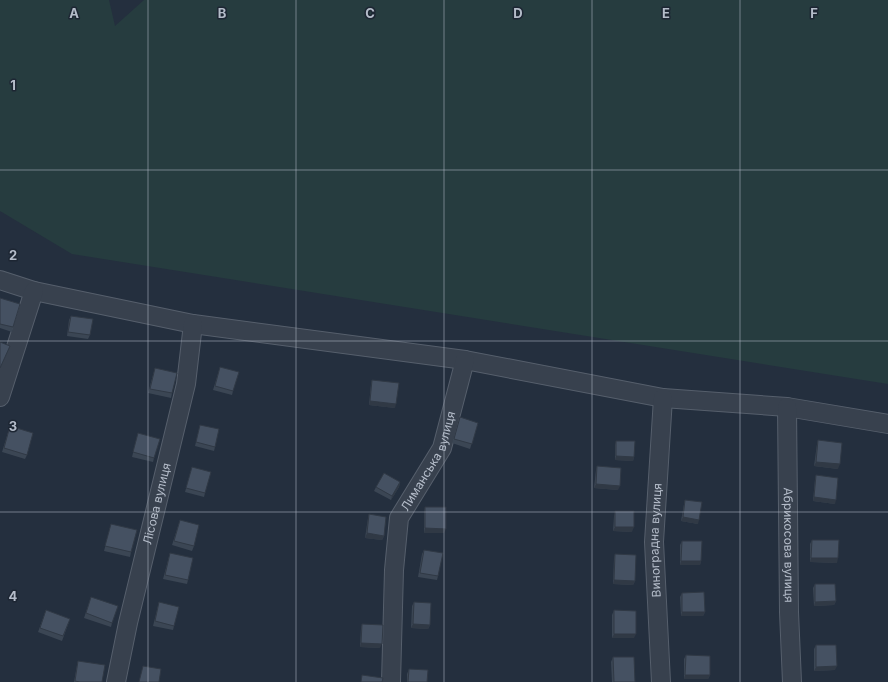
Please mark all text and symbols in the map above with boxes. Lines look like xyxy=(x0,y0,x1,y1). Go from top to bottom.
text: A xyxy=(69,5,79,21)
text: B xyxy=(218,5,227,21)
text: C xyxy=(365,5,375,21)
text: D xyxy=(513,5,523,21)
text: E xyxy=(662,5,670,21)
text: F xyxy=(810,5,818,21)
text: 1 xyxy=(10,77,16,93)
text: 2 xyxy=(9,247,17,263)
street label: Лиманська вулиця xyxy=(397,410,458,513)
text: 3 xyxy=(9,418,17,434)
street label: Лісова вулиця xyxy=(139,461,174,546)
street label: Виноградна вулиця xyxy=(646,483,665,598)
street label: Абрикосова вулиця xyxy=(781,487,797,603)
text: 4 xyxy=(9,588,18,604)

